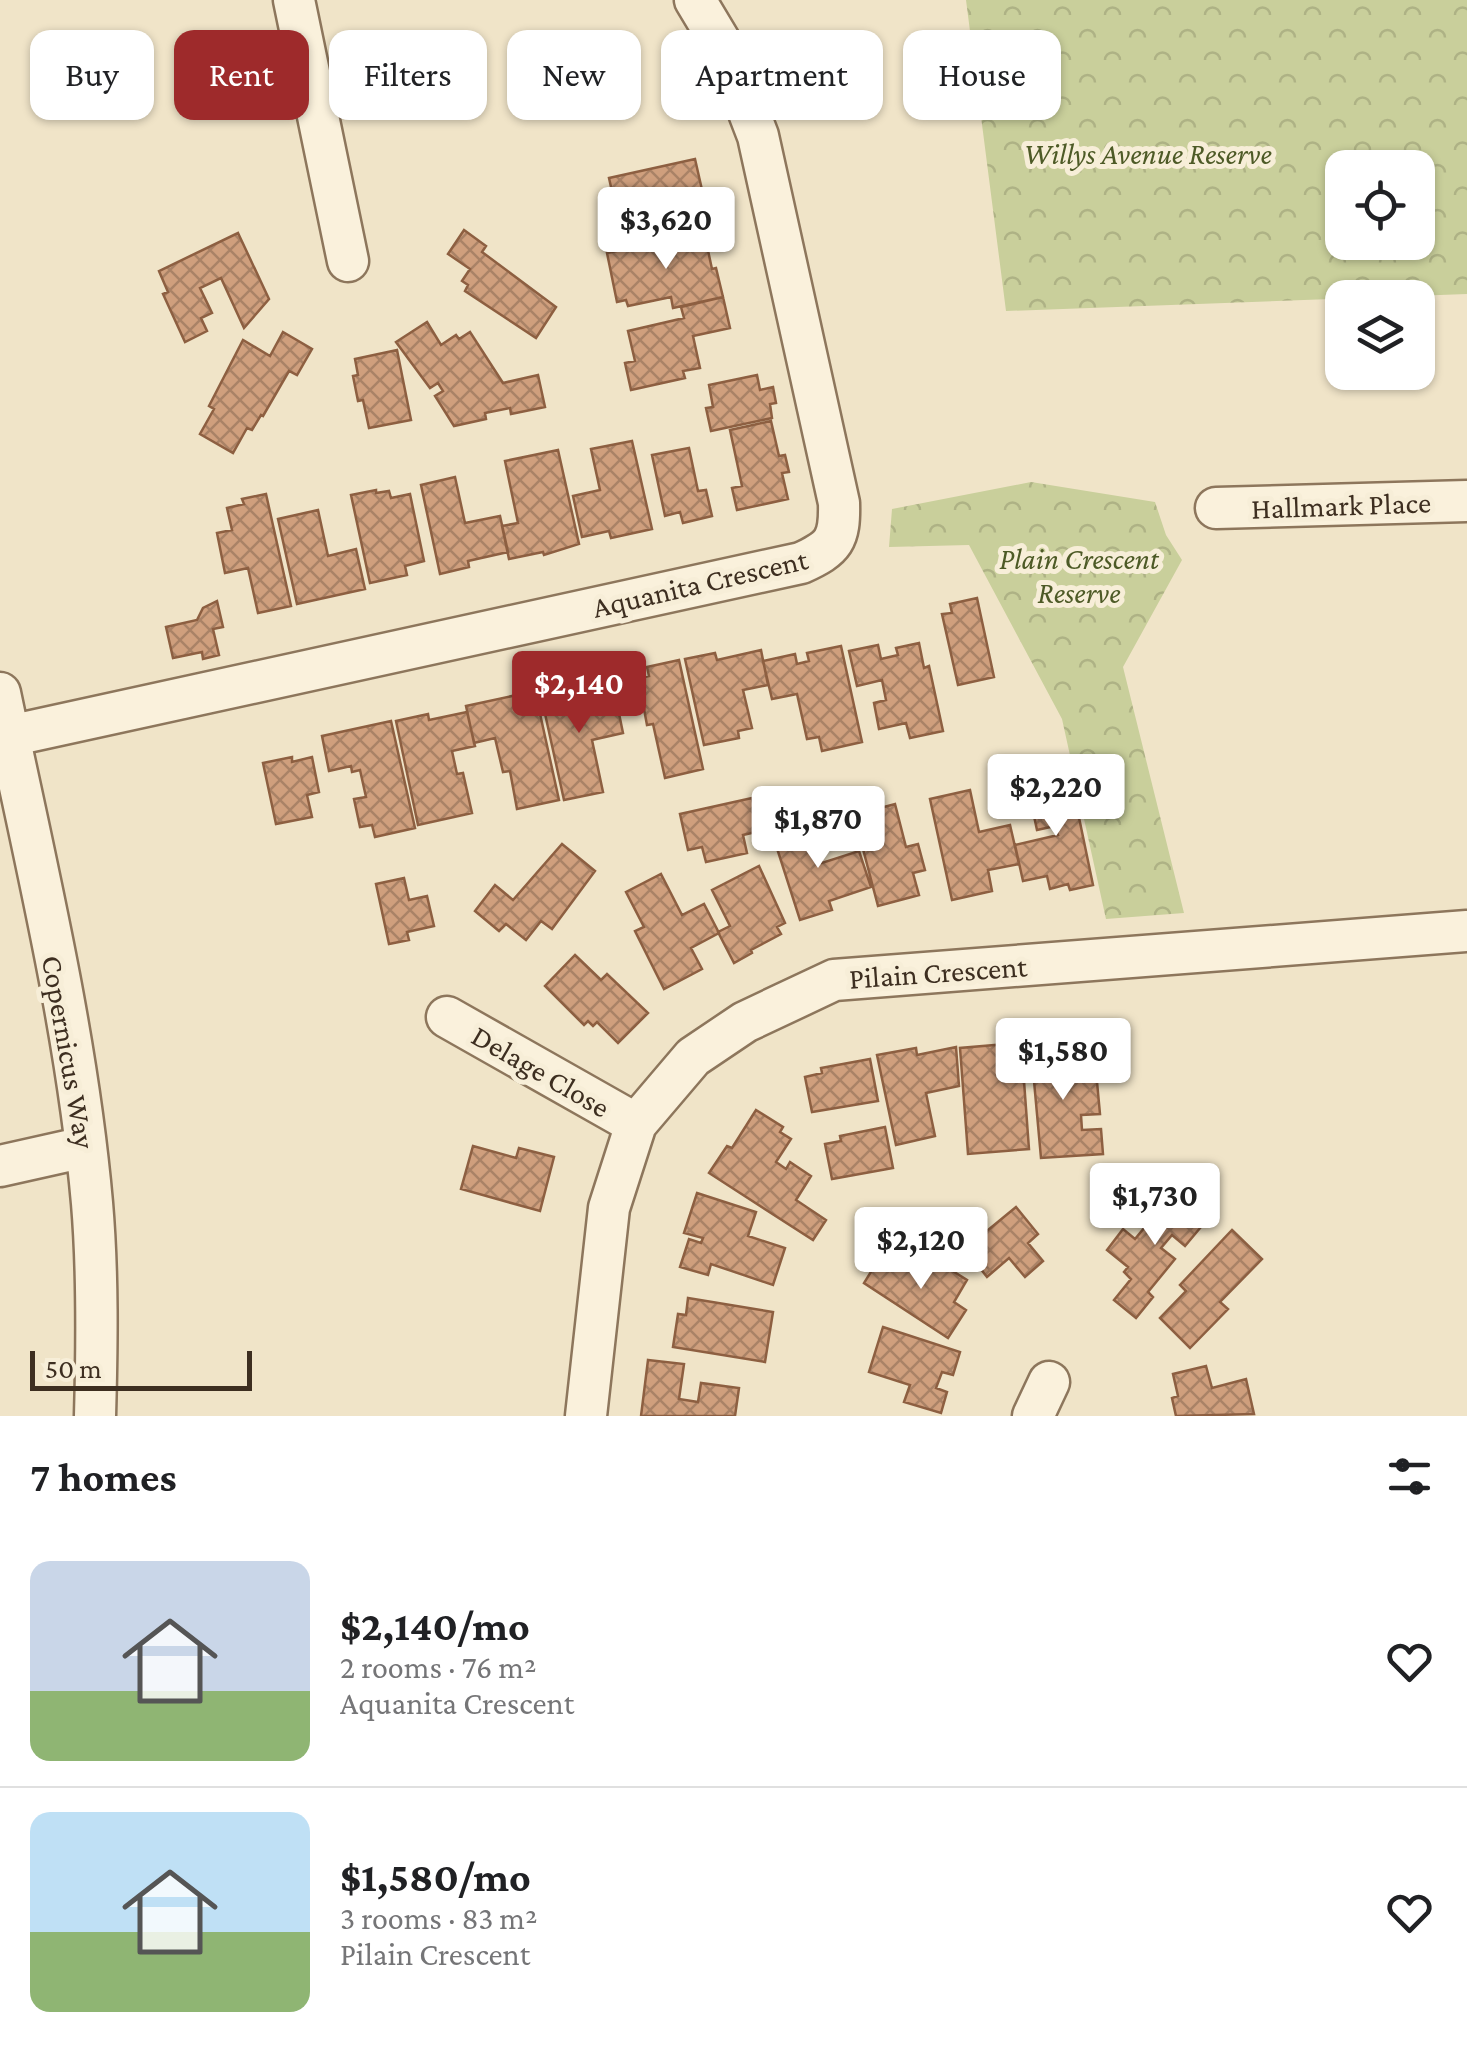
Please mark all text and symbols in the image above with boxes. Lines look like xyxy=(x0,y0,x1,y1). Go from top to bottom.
chip: Buy xyxy=(30,30,154,120)
chip: Rent xyxy=(174,30,309,120)
chip: Filters xyxy=(329,30,487,120)
chip: New xyxy=(507,30,641,120)
chip: Apartment xyxy=(661,30,883,120)
chip: House xyxy=(903,30,1061,120)
park label: Willys Avenue Reserve xyxy=(1024,137,1272,171)
map controls xyxy=(1325,150,1435,390)
button: locate xyxy=(1325,150,1435,260)
pin: $3,620 xyxy=(585,187,747,272)
text: $3,620 xyxy=(620,201,712,237)
button: layers xyxy=(1325,280,1435,390)
street label: Hallmark Place xyxy=(1250,485,1432,525)
street label: Aquanita Crescent xyxy=(589,542,812,625)
park label: Plain Crescent Reserve xyxy=(999,542,1160,609)
pin: $2,140 xyxy=(498,651,660,736)
text: $2,140 xyxy=(534,665,624,701)
pin: $2,220 xyxy=(975,754,1137,839)
text: $2,220 xyxy=(1010,768,1102,804)
pin: $1,870 xyxy=(737,786,899,871)
text: $1,870 xyxy=(774,800,862,836)
street label: Pilain Crescent xyxy=(848,949,1029,995)
street label: Copernicus Way xyxy=(35,953,102,1151)
street label: Delage Close xyxy=(466,1018,616,1125)
pin: $1,580 xyxy=(982,1018,1144,1103)
text: $1,580 xyxy=(1018,1032,1108,1068)
pin: $1,730 xyxy=(1074,1163,1236,1248)
text: $1,730 xyxy=(1112,1177,1198,1213)
pin: $2,120 xyxy=(840,1207,1002,1292)
text: $2,120 xyxy=(877,1221,965,1257)
scale bar xyxy=(30,1346,252,1390)
text: 50 m xyxy=(45,1353,102,1384)
icon: filters xyxy=(1382,1449,1437,1504)
text: 7 homes xyxy=(30,1453,177,1500)
icon: home xyxy=(110,1601,230,1721)
text: $2,140/mo xyxy=(340,1602,530,1649)
icon: heart xyxy=(1382,1634,1437,1689)
text: 2 rooms · 76 m² xyxy=(340,1649,537,1685)
text: Aquanita Crescent xyxy=(340,1685,574,1721)
icon: home xyxy=(110,1852,230,1972)
text: $1,580/mo xyxy=(340,1853,531,1900)
icon: heart xyxy=(1382,1885,1437,1940)
text: 3 rooms · 83 m² xyxy=(340,1900,538,1936)
text: Pilain Crescent xyxy=(340,1936,530,1972)

